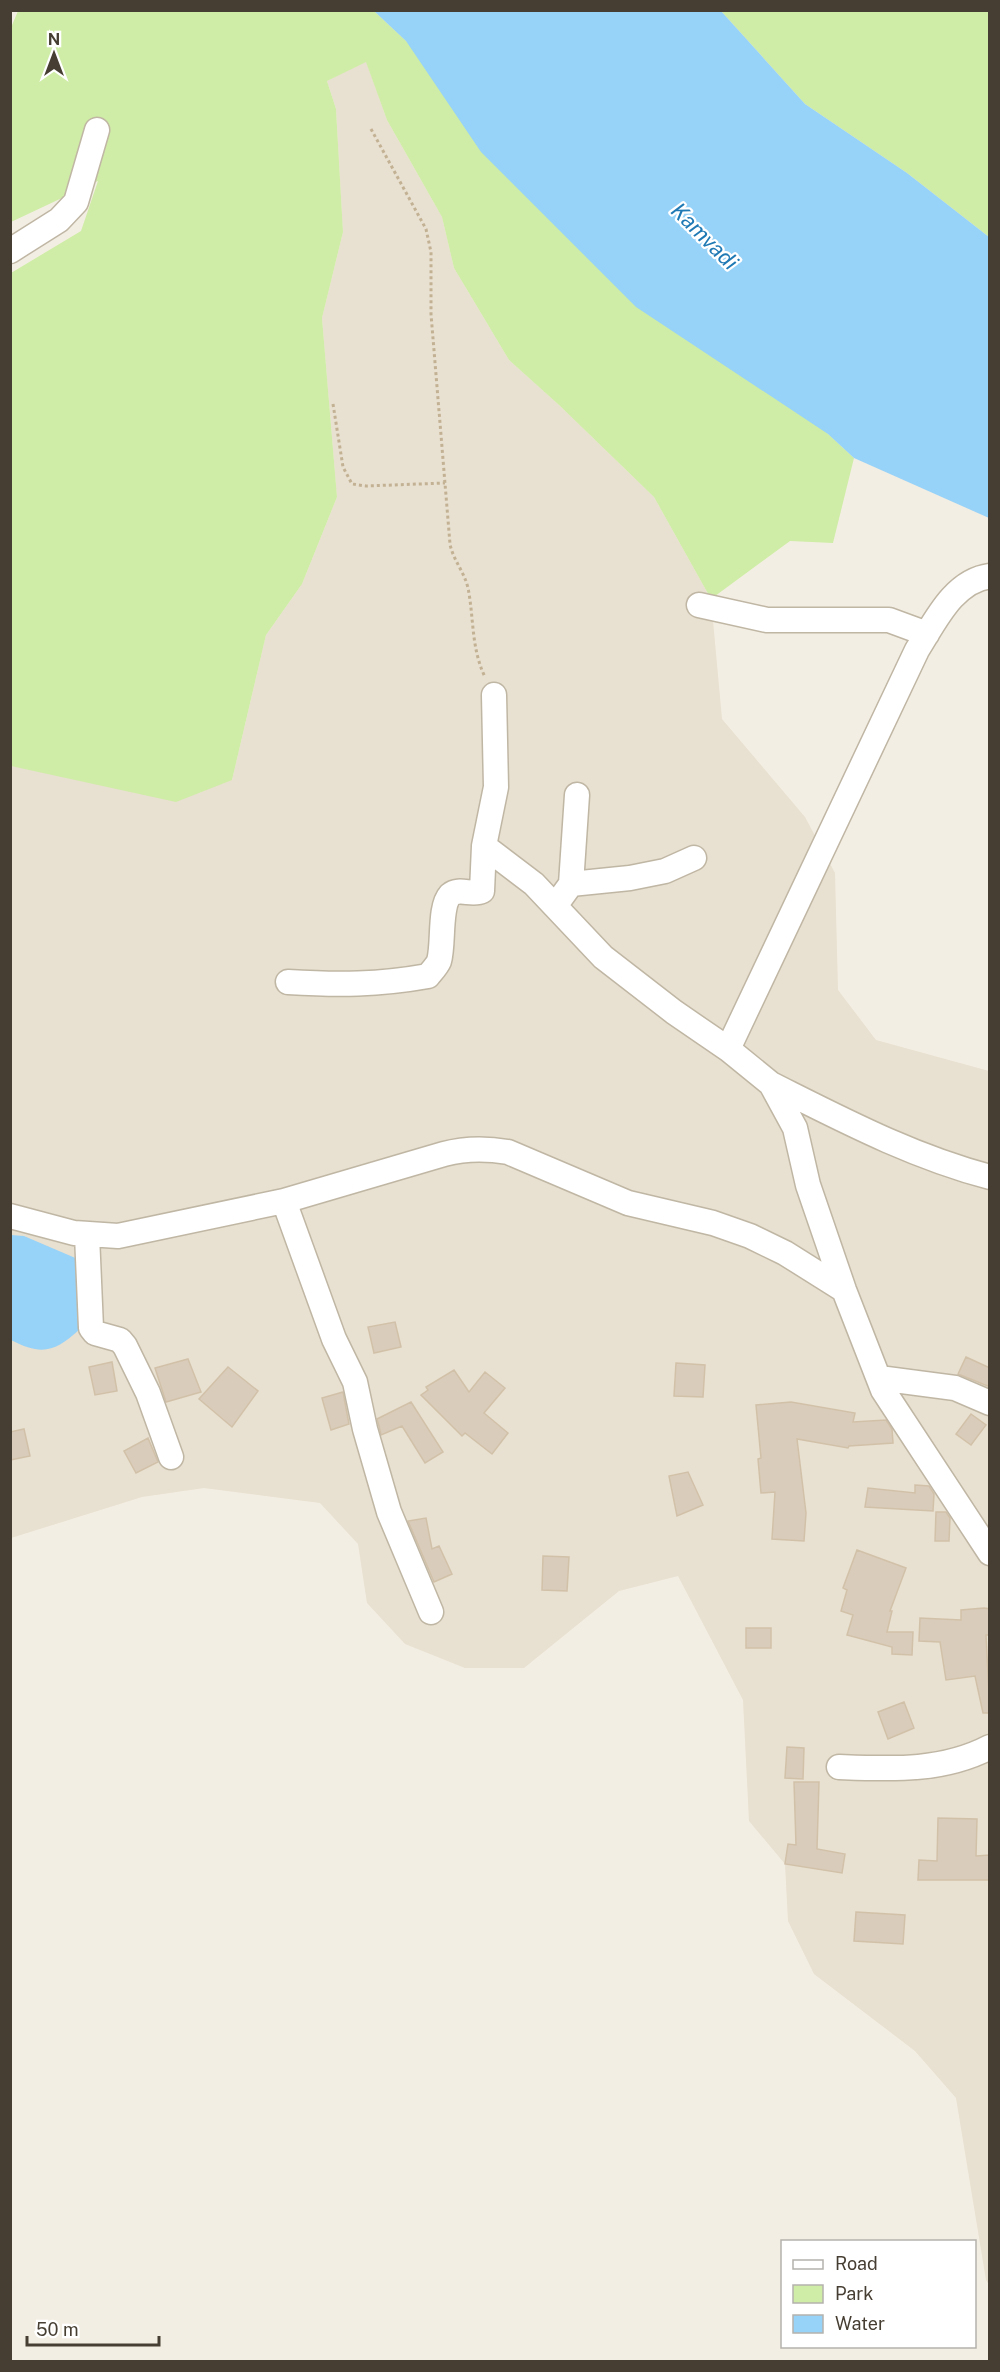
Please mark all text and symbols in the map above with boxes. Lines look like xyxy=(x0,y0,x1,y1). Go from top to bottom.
north arrow xyxy=(24,24,84,84)
text: N xyxy=(48,30,60,49)
water label: Kamvadi xyxy=(666,197,744,275)
legend xyxy=(781,2240,976,2348)
text: Road xyxy=(835,2253,878,2274)
text: Park xyxy=(835,2283,873,2304)
scale bar xyxy=(27,2309,159,2347)
text: Water xyxy=(835,2313,885,2334)
text: 50 m xyxy=(36,2319,79,2340)

